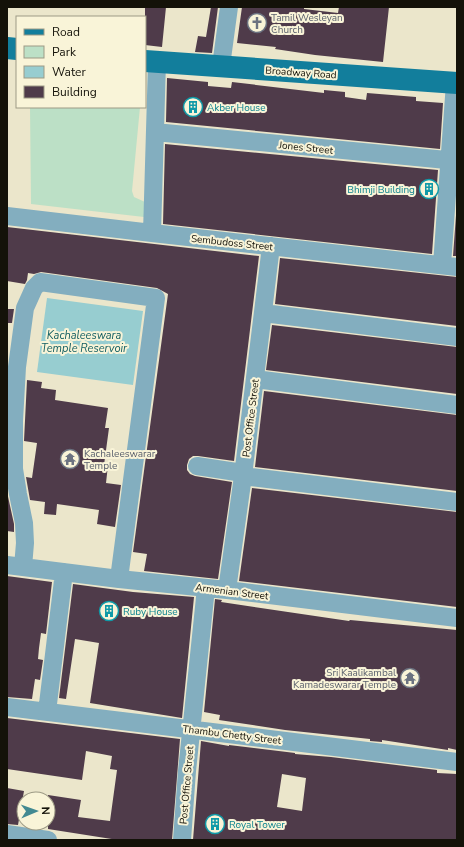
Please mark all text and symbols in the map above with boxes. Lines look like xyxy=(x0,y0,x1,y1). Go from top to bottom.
place label: Tamil Wesleyan Church xyxy=(271,11,343,37)
church icon: Tamil Wesleyan Church xyxy=(246,12,268,34)
legend xyxy=(16,16,146,108)
text: Road xyxy=(52,24,80,40)
text: Park xyxy=(52,44,77,60)
text: Water xyxy=(52,64,86,80)
street label: Broadway Road xyxy=(265,64,337,82)
text: Building xyxy=(52,84,97,100)
building icon: Akber House xyxy=(182,96,204,118)
place label: Akber House xyxy=(207,101,266,115)
street label: Jones Street xyxy=(277,138,334,158)
building icon: Bhimji Building xyxy=(418,178,440,200)
place label: Bhimji Building xyxy=(347,183,415,197)
street label: Sembudoss Street xyxy=(190,232,274,254)
water label: Kachaleeswara Temple Reservoir xyxy=(41,328,128,356)
street label: Post Office Street xyxy=(239,378,263,458)
place label: Kachaleeswarar Temple xyxy=(84,447,156,473)
temple icon: Kachaleeswarar Temple xyxy=(59,448,81,470)
street label: Armenian Street xyxy=(195,581,270,603)
building icon: Ruby House xyxy=(98,600,120,622)
place label: Ruby House xyxy=(123,605,178,619)
place label: Sri Kaalikambal Kamadeswarar Temple xyxy=(293,666,396,692)
temple icon: Sri Kaalikambal Kamadeswarar Temple xyxy=(399,667,421,689)
street label: Thambu Chetty Street xyxy=(182,722,282,748)
street label: Post Office Street xyxy=(177,745,197,825)
north arrow xyxy=(16,791,56,831)
text: N xyxy=(38,806,53,815)
building icon: Royal Tower xyxy=(204,813,226,835)
place label: Royal Tower xyxy=(229,818,285,832)

